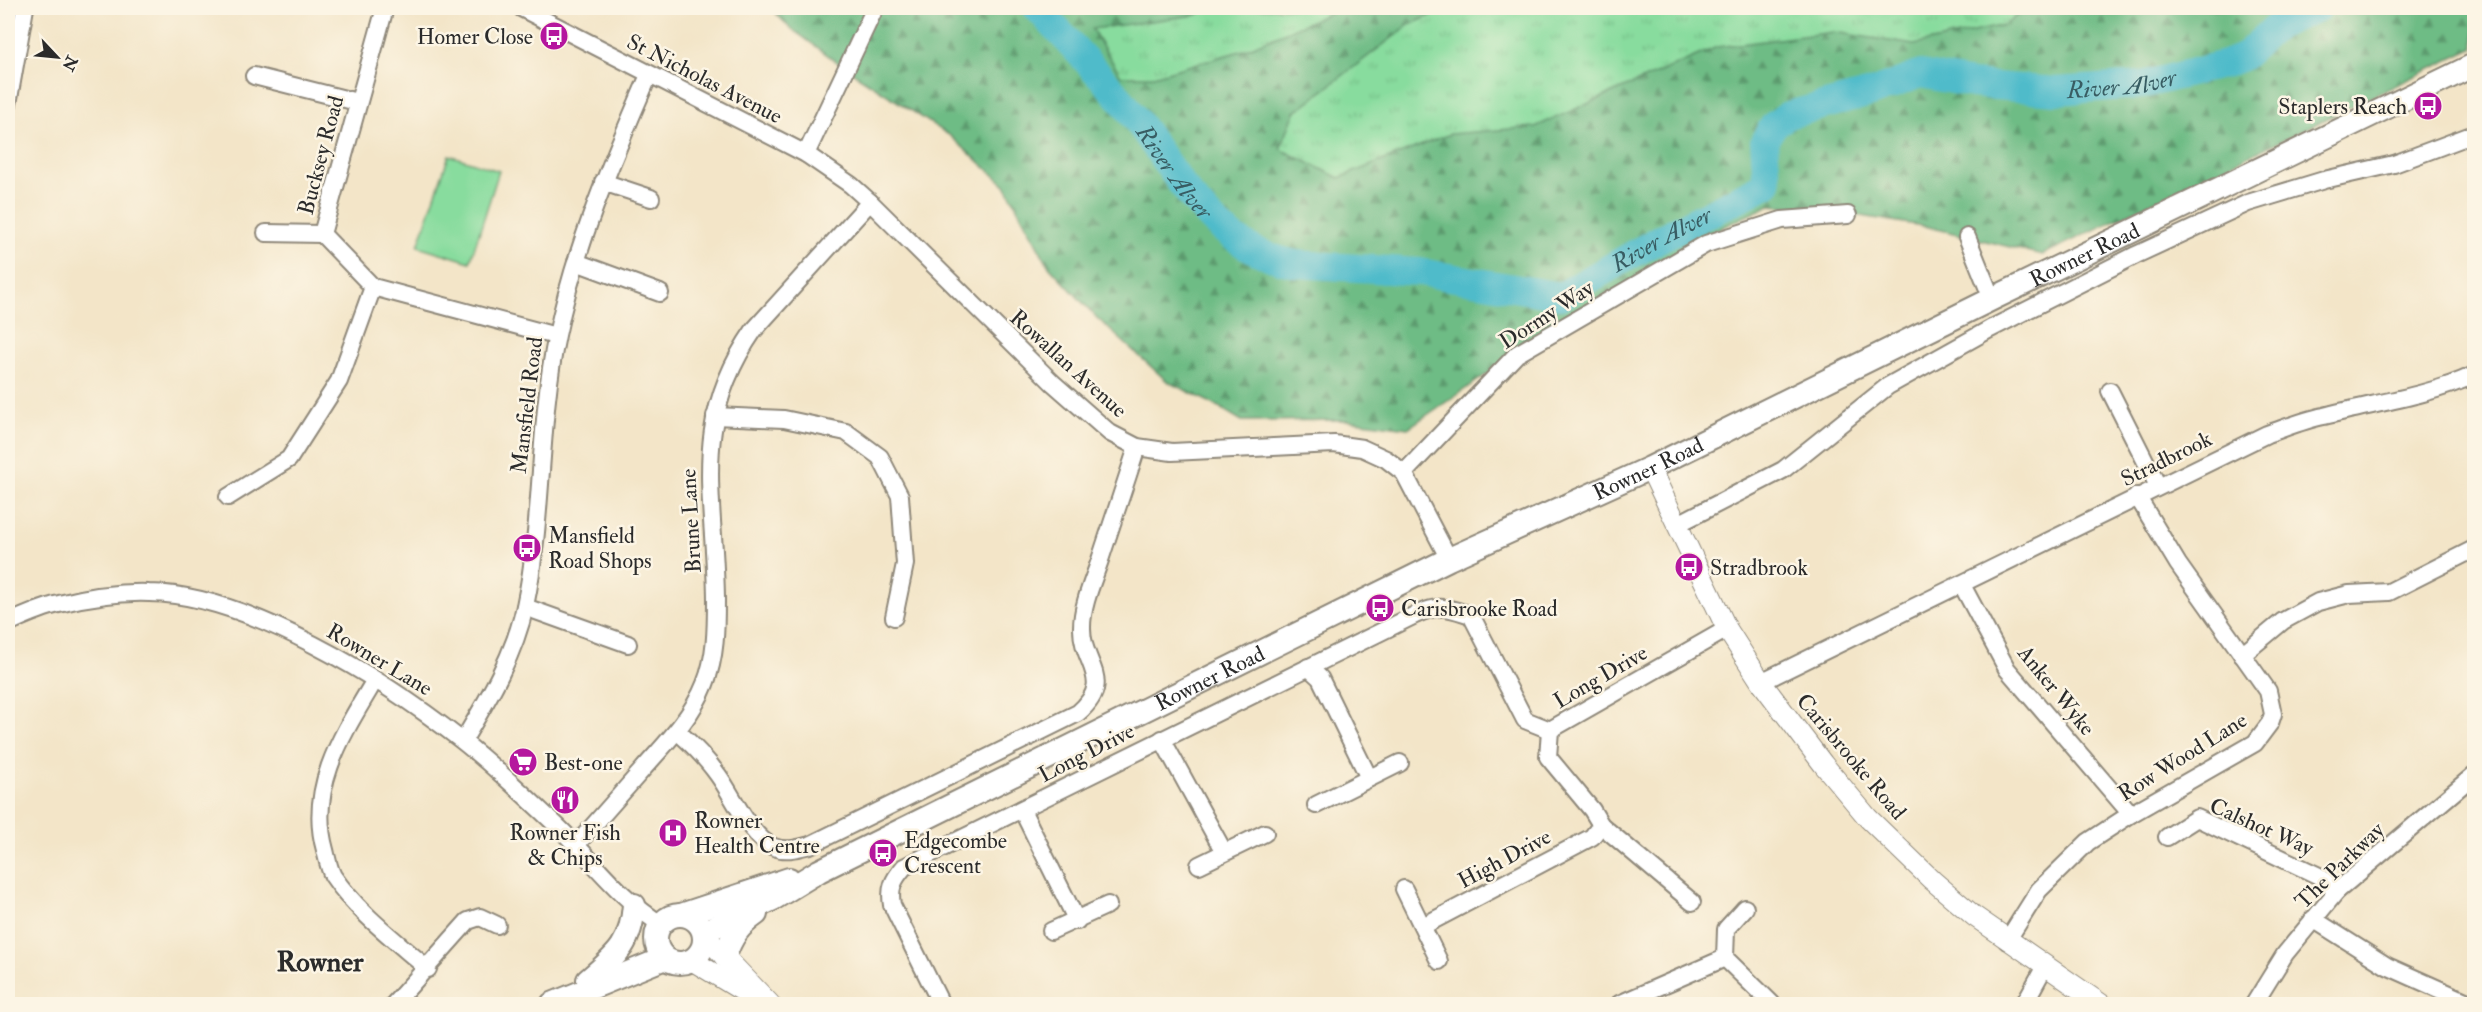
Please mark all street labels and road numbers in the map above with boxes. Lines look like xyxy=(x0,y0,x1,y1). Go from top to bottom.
street label: St Nicholas Avenue xyxy=(622,28,787,130)
street label: Bucksey Road xyxy=(292,93,350,218)
street label: Rowner Road xyxy=(2025,216,2144,294)
street label: Dormy Way xyxy=(1494,274,1599,356)
street label: Rowallan Avenue xyxy=(1004,304,1133,424)
street label: Mansfield Road xyxy=(505,335,549,475)
street label: Stradbrook xyxy=(2116,425,2217,493)
street label: Rowner Road xyxy=(1589,431,1708,507)
street label: Brune Lane xyxy=(674,468,708,574)
street label: Rowner Lane xyxy=(322,617,437,702)
street label: Long Drive xyxy=(1549,639,1652,715)
street label: Anker Wyke xyxy=(2011,639,2101,741)
street label: Rowner Road xyxy=(1150,640,1270,717)
street label: Carisbrooke Road xyxy=(1790,688,1912,826)
street label: Row Wood Lane xyxy=(2113,706,2252,808)
street label: Long Drive xyxy=(1034,717,1139,789)
street label: Calshot Way xyxy=(2205,792,2318,862)
street label: The Parkway xyxy=(2289,816,2390,915)
street label: High Drive xyxy=(1453,823,1556,895)

